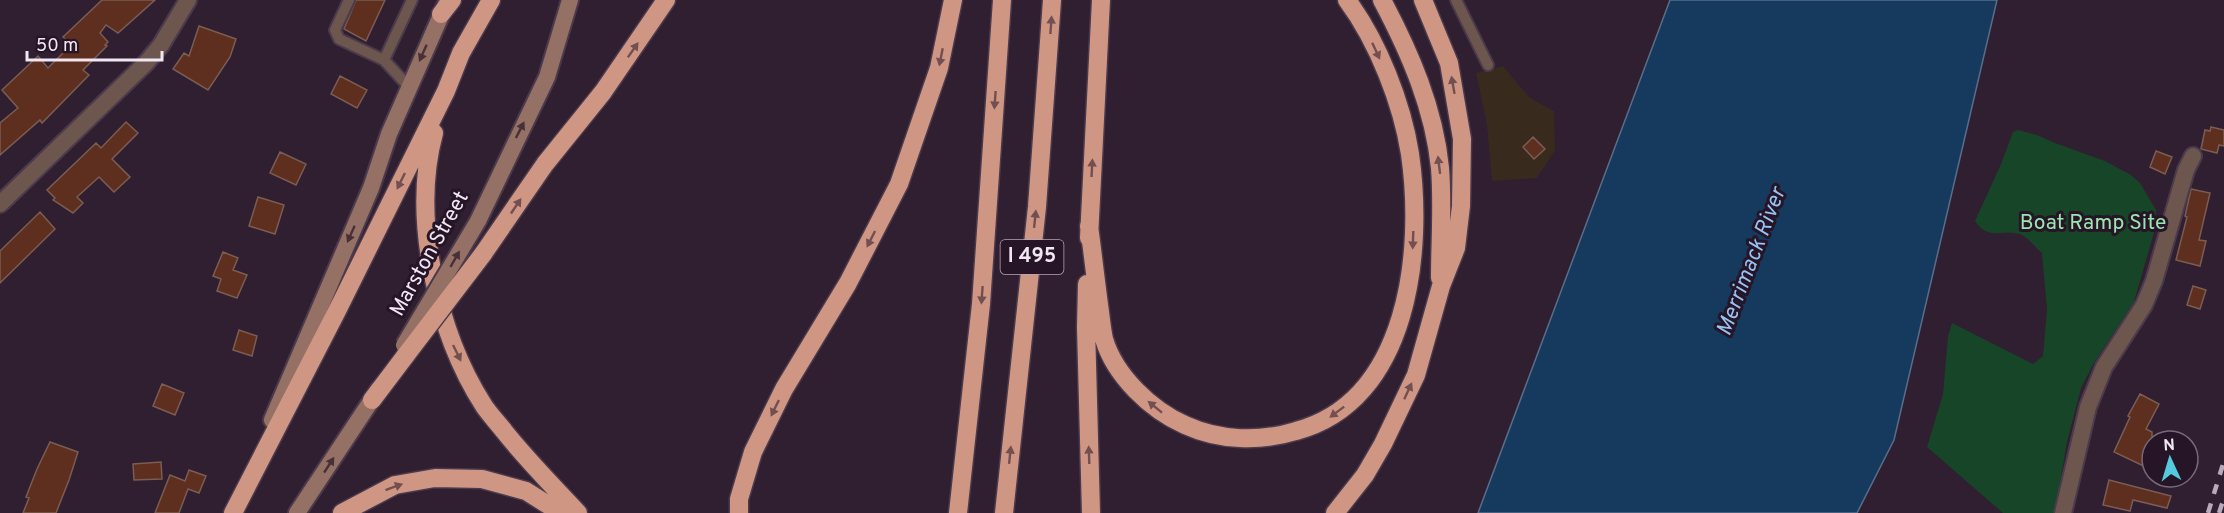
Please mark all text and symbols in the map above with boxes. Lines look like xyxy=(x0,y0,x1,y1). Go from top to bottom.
one-way arrow xyxy=(1046,15,1055,34)
scale bar xyxy=(27,24,162,62)
text: 50 m xyxy=(36,35,78,58)
one-way arrow xyxy=(1372,42,1381,59)
one-way arrow xyxy=(627,43,639,59)
one-way arrow xyxy=(419,45,428,62)
one-way arrow xyxy=(936,48,945,67)
one-way arrow xyxy=(1448,75,1457,94)
one-way arrow xyxy=(990,91,1000,110)
one-way arrow xyxy=(515,121,525,138)
one-way arrow xyxy=(1434,155,1443,174)
one-way arrow xyxy=(1088,158,1097,177)
one-way arrow xyxy=(397,173,406,190)
water label: Merrimack River xyxy=(1711,183,1793,340)
street label: Marston Street xyxy=(384,187,476,321)
one-way arrow xyxy=(510,198,521,214)
one-way arrow xyxy=(1030,210,1040,229)
park label: Boat Ramp Site xyxy=(2020,210,2166,237)
one-way arrow xyxy=(346,226,356,244)
one-way arrow xyxy=(866,230,876,247)
one-way arrow xyxy=(1409,231,1418,250)
road number: I 495 xyxy=(1000,240,1064,274)
one-way arrow xyxy=(450,250,460,267)
one-way arrow xyxy=(977,285,986,304)
one-way arrow xyxy=(451,344,461,362)
one-way arrow xyxy=(1403,383,1412,400)
one-way arrow xyxy=(770,399,780,417)
one-way arrow xyxy=(1147,401,1163,414)
one-way arrow xyxy=(1329,405,1344,417)
north arrow xyxy=(2140,429,2200,489)
text: N xyxy=(2163,436,2176,456)
one-way arrow xyxy=(1006,445,1015,464)
one-way arrow xyxy=(1084,445,1093,464)
one-way arrow xyxy=(323,457,335,473)
one-way arrow xyxy=(386,482,404,492)

